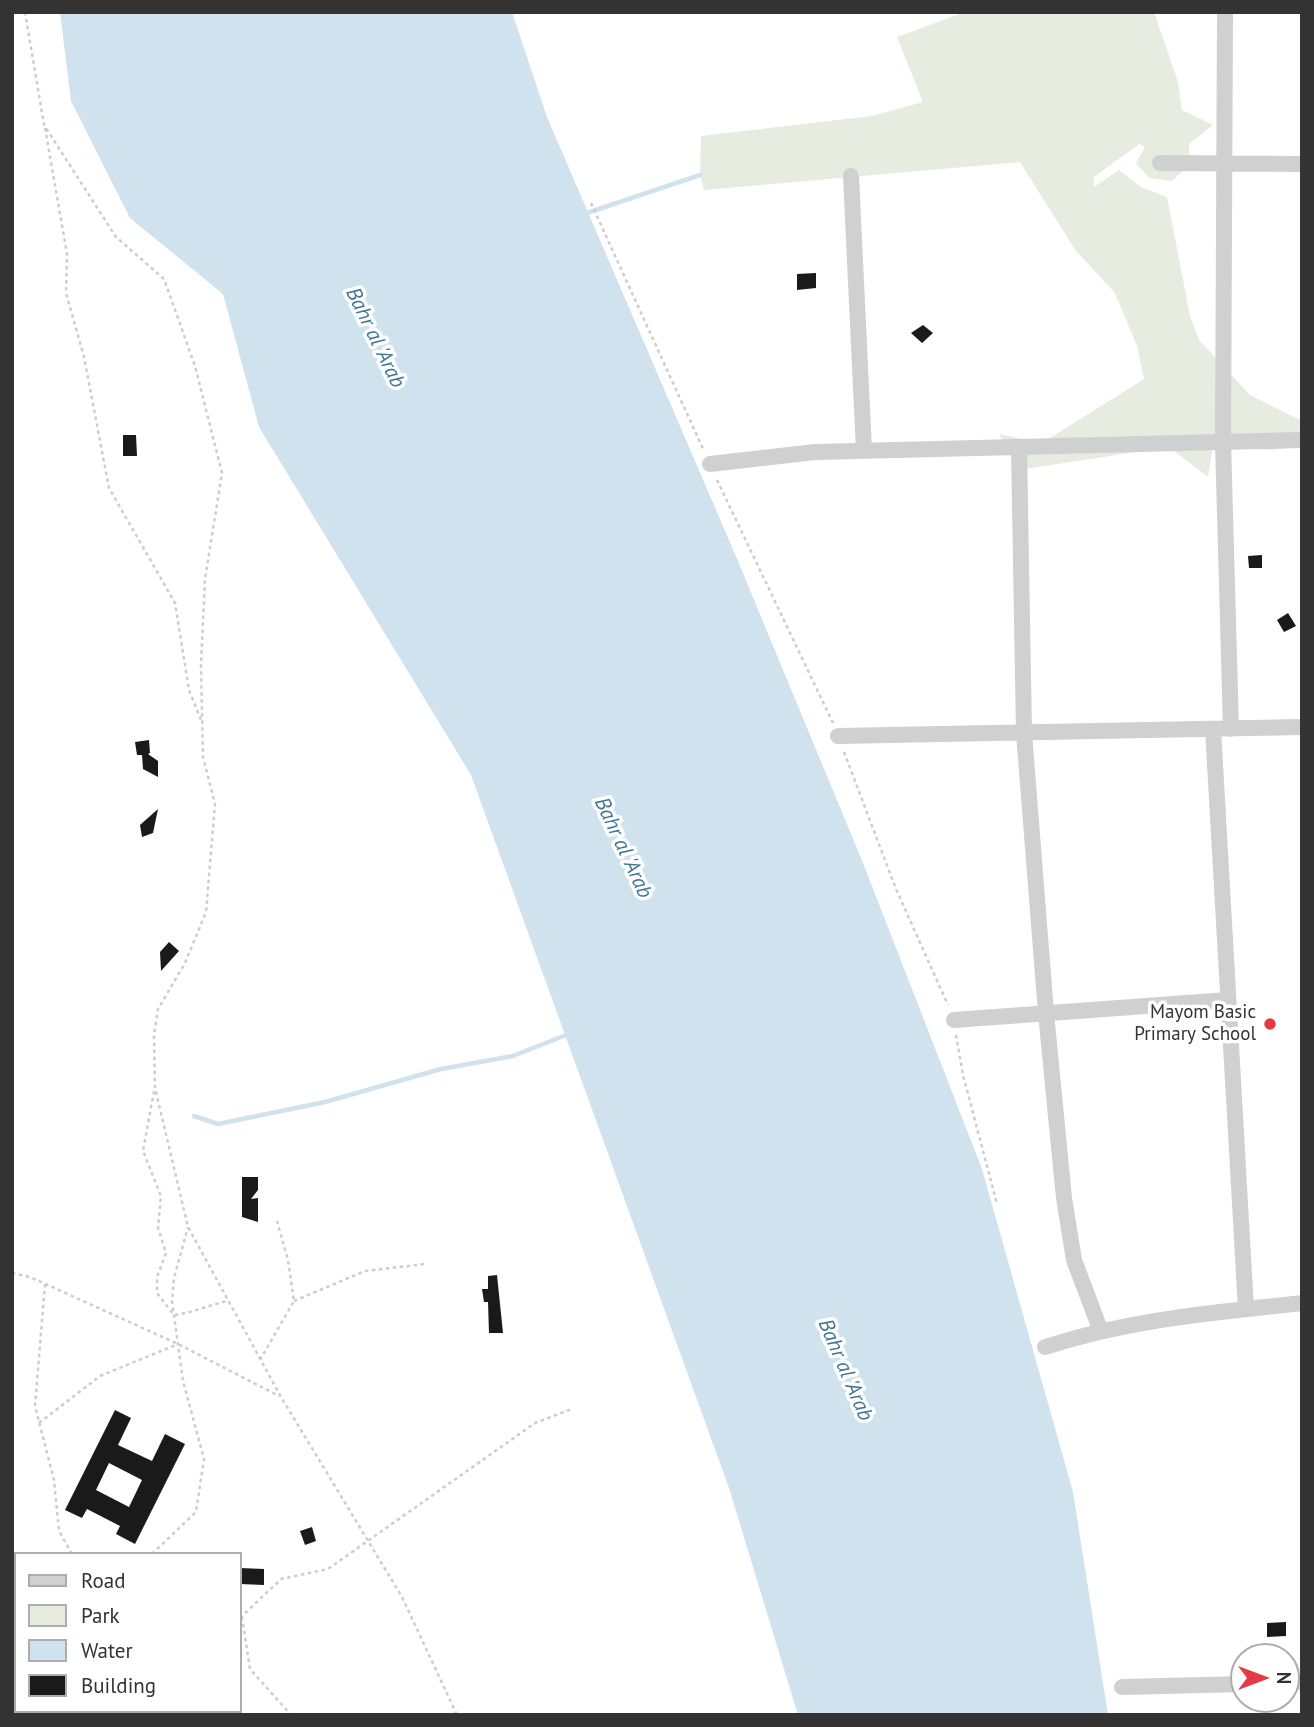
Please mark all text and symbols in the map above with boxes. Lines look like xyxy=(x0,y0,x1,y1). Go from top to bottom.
water label: Bahr al 'Arab xyxy=(340,284,410,392)
water label: Bahr al 'Arab xyxy=(589,794,657,902)
place label: Mayom Basic Primary School xyxy=(1134,1002,1256,1046)
marker: Mayom Basic Primary School xyxy=(1262,1016,1278,1032)
water label: Bahr al 'Arab xyxy=(812,1315,878,1425)
legend xyxy=(14,1552,242,1713)
text: Road xyxy=(81,1567,125,1594)
text: Park xyxy=(81,1602,120,1629)
text: Water xyxy=(81,1637,133,1664)
north arrow xyxy=(1230,1643,1300,1713)
text: Building xyxy=(81,1672,156,1699)
text: N xyxy=(1272,1672,1296,1684)

